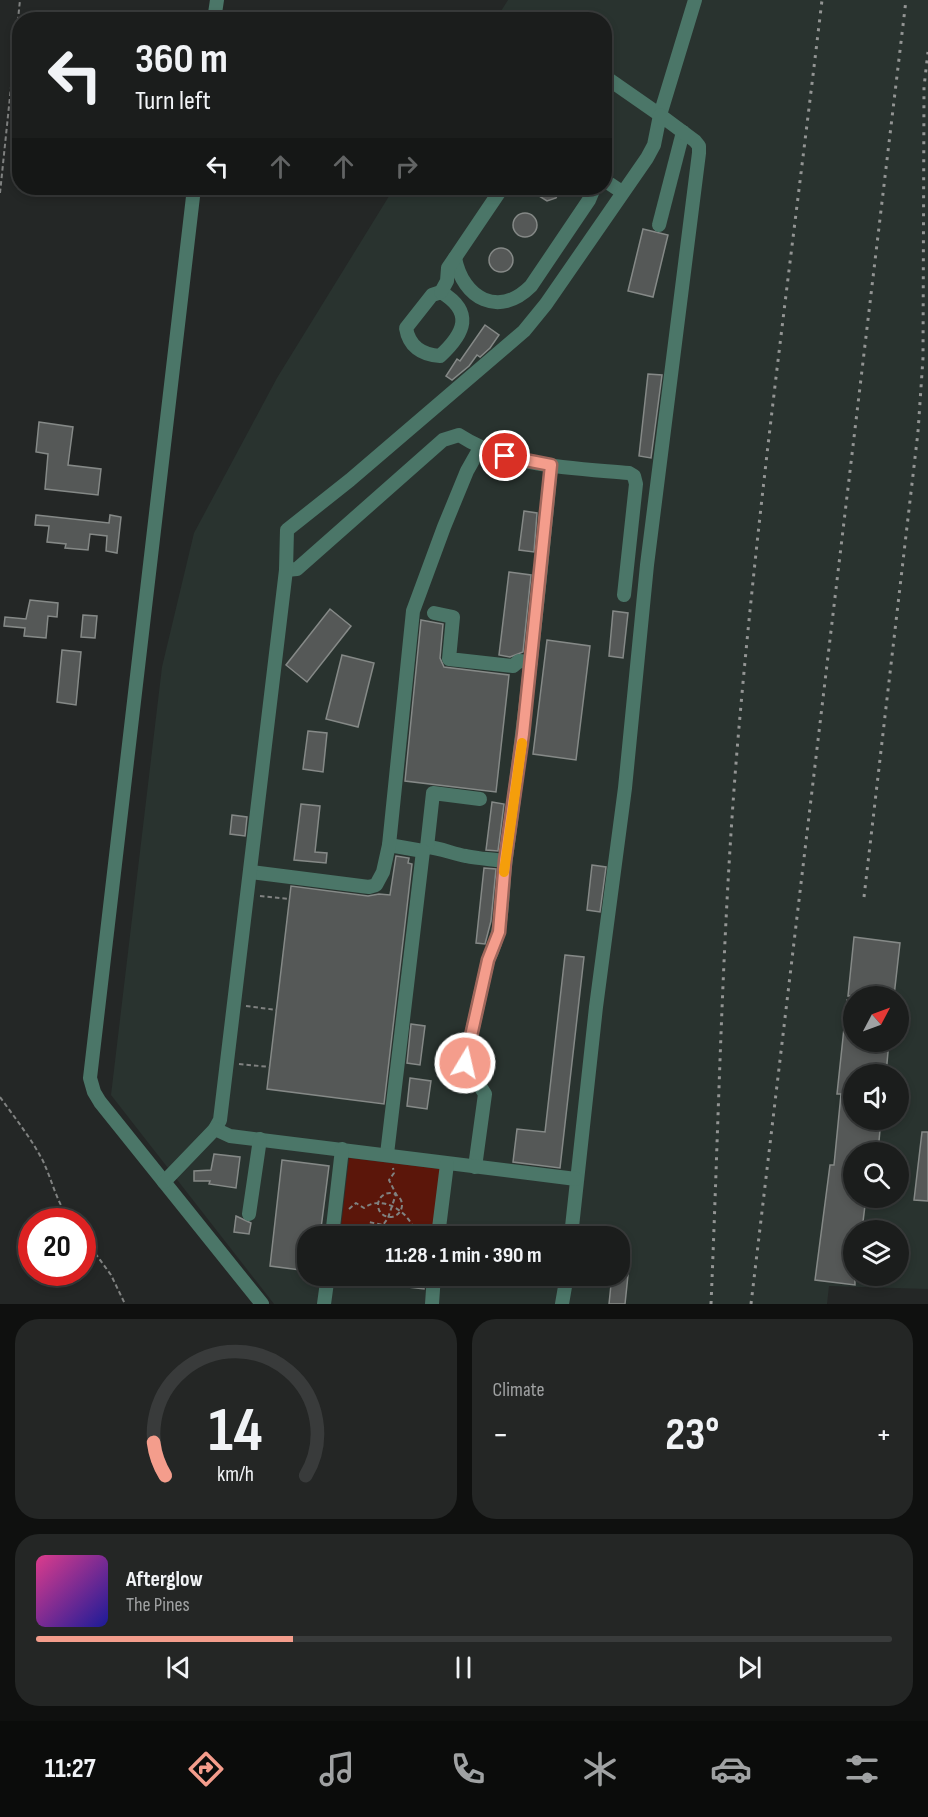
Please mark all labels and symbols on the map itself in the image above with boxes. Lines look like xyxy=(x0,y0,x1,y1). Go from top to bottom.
pin xyxy=(479,430,530,481)
north arrow xyxy=(843,986,909,1052)
position arrow xyxy=(433,1031,497,1095)
speed limit sign: 20 xyxy=(18,1208,96,1286)

